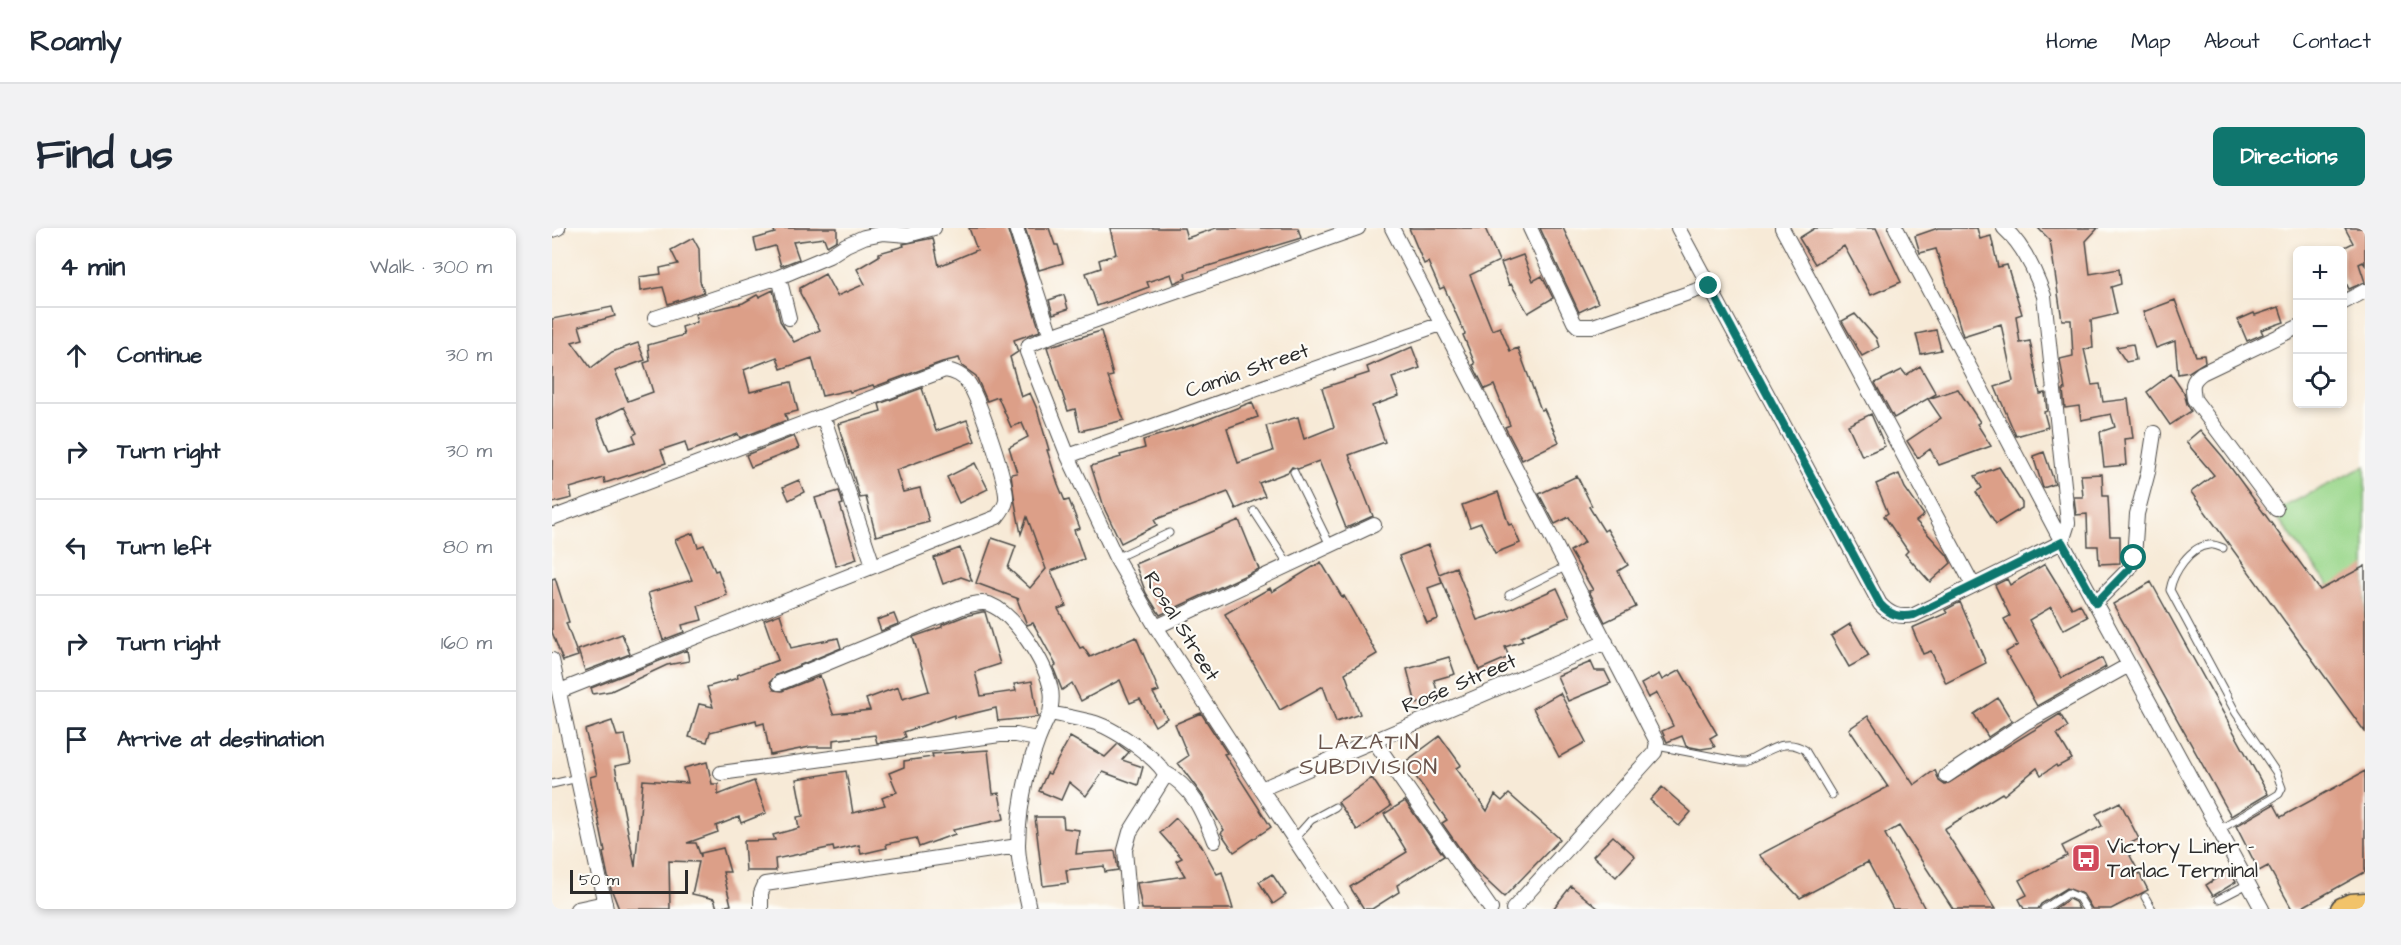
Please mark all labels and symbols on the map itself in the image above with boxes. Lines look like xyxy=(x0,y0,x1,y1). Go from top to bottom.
route end xyxy=(1695,272,1721,298)
street label: Camia Street xyxy=(1181,336,1313,405)
route start xyxy=(2120,544,2146,570)
street label: Rosal Street xyxy=(1136,566,1227,687)
street label: Rose Street xyxy=(1397,646,1521,721)
district label: LAZATIN SUBDIVISION xyxy=(1299,727,1439,783)
place label: Victory Liner - Tarlac Terminal xyxy=(2107,832,2258,885)
bus stop icon: Victory Liner - Tarlac Terminal xyxy=(2070,842,2102,874)
scale bar xyxy=(570,867,688,894)

